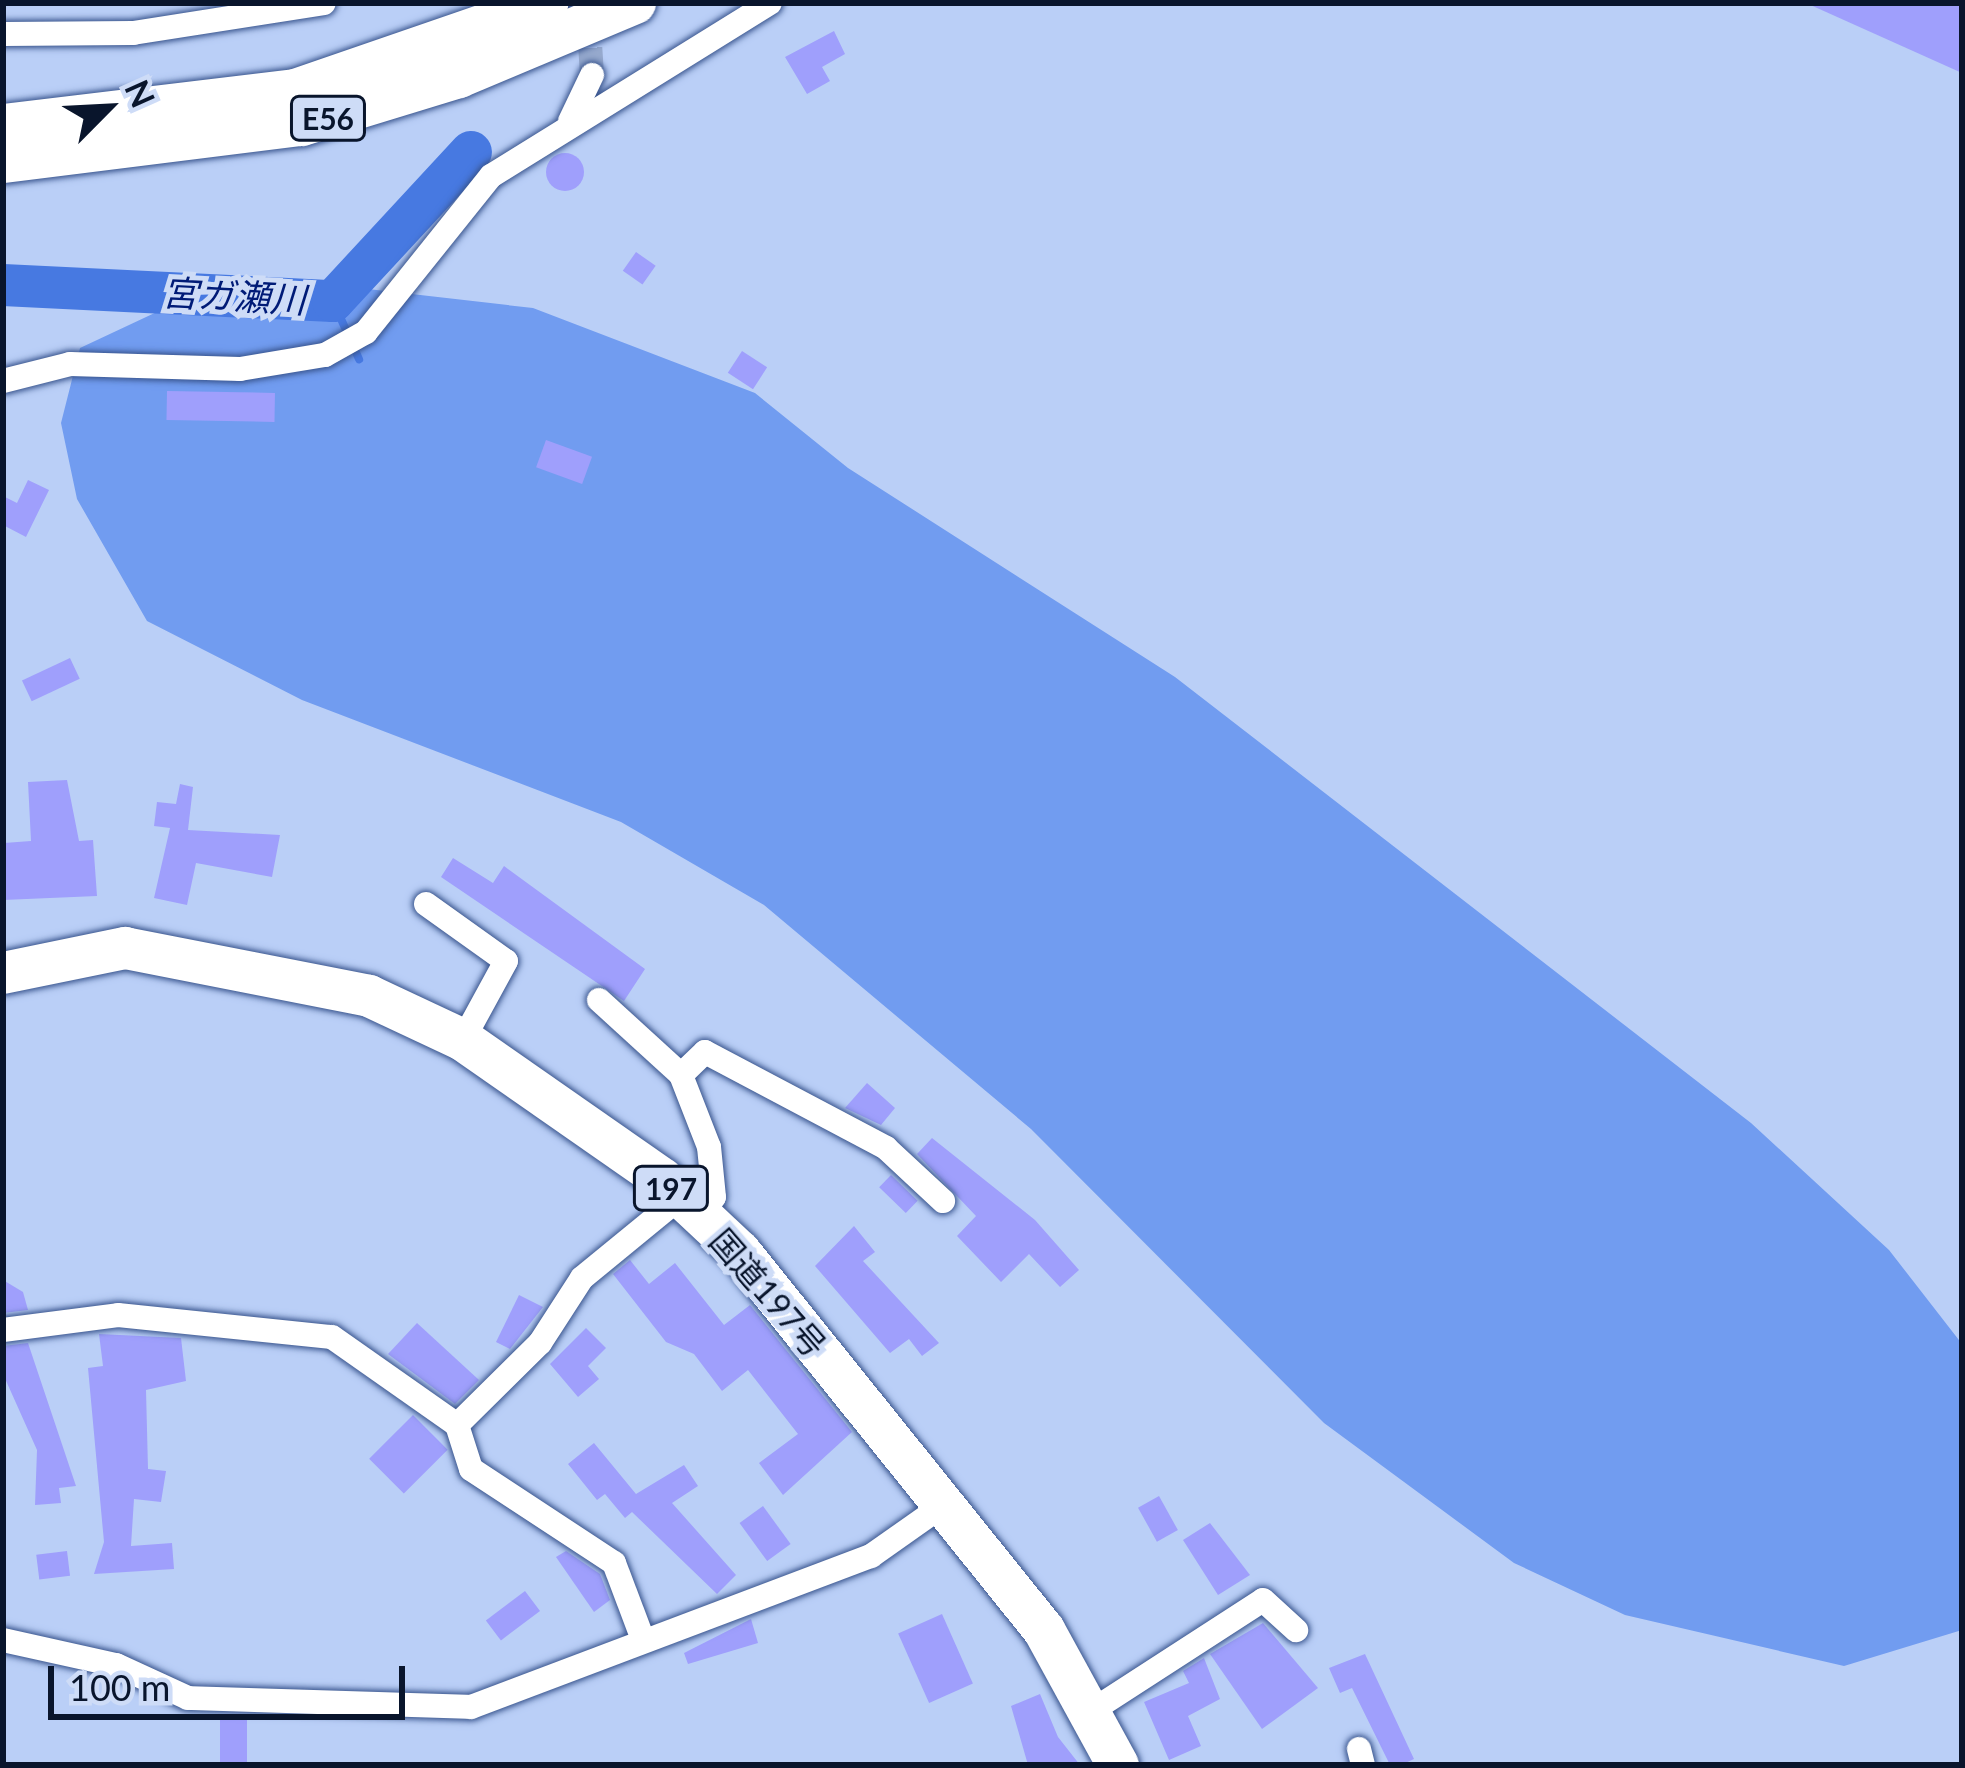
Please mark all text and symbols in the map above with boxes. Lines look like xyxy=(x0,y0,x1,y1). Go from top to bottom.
north arrow xyxy=(48,48,168,168)
text: N xyxy=(117,74,164,113)
road number: E56 xyxy=(289,94,367,142)
water label: 宮ガ瀬川 xyxy=(161,271,307,321)
road number: 197 xyxy=(632,1164,710,1212)
street label: 国道197号 xyxy=(702,1221,834,1365)
scale bar xyxy=(54,1642,411,1716)
text: 100 m xyxy=(69,1665,170,1709)

